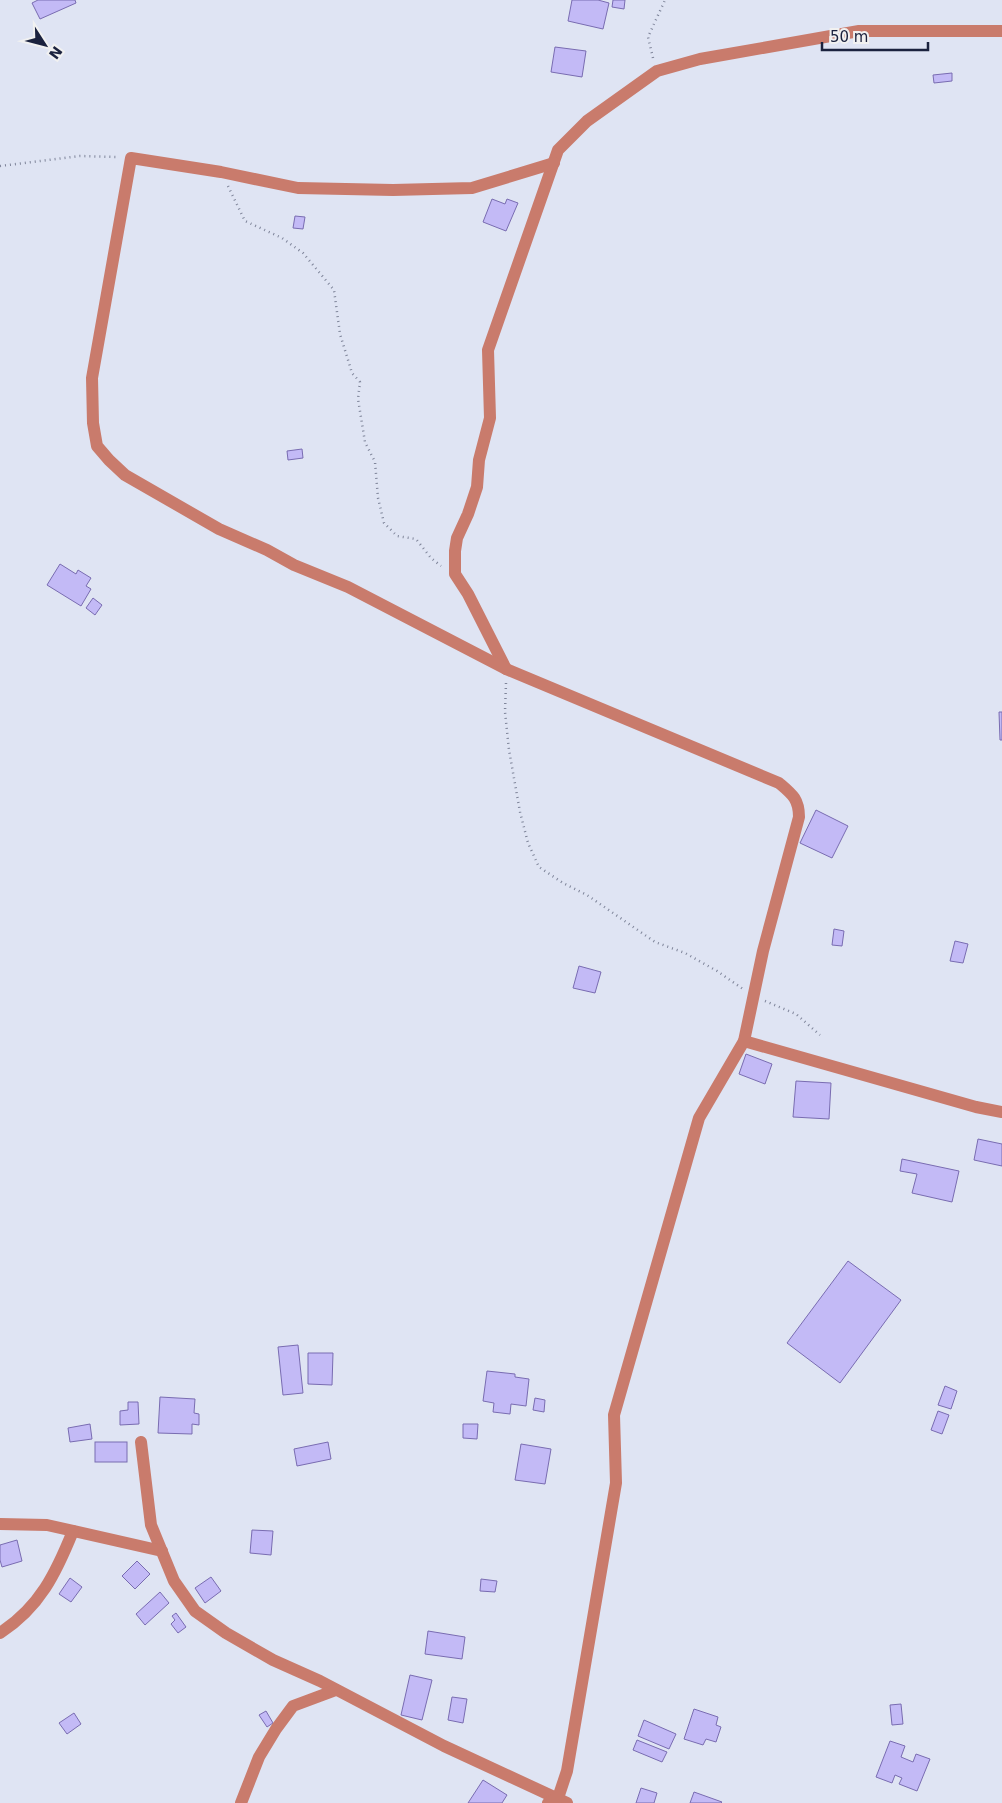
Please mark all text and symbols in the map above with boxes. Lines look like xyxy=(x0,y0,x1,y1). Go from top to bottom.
north arrow xyxy=(20,20,70,70)
scale bar xyxy=(822,20,928,52)
text: 50 m xyxy=(830,28,868,46)
text: N xyxy=(46,43,65,62)

